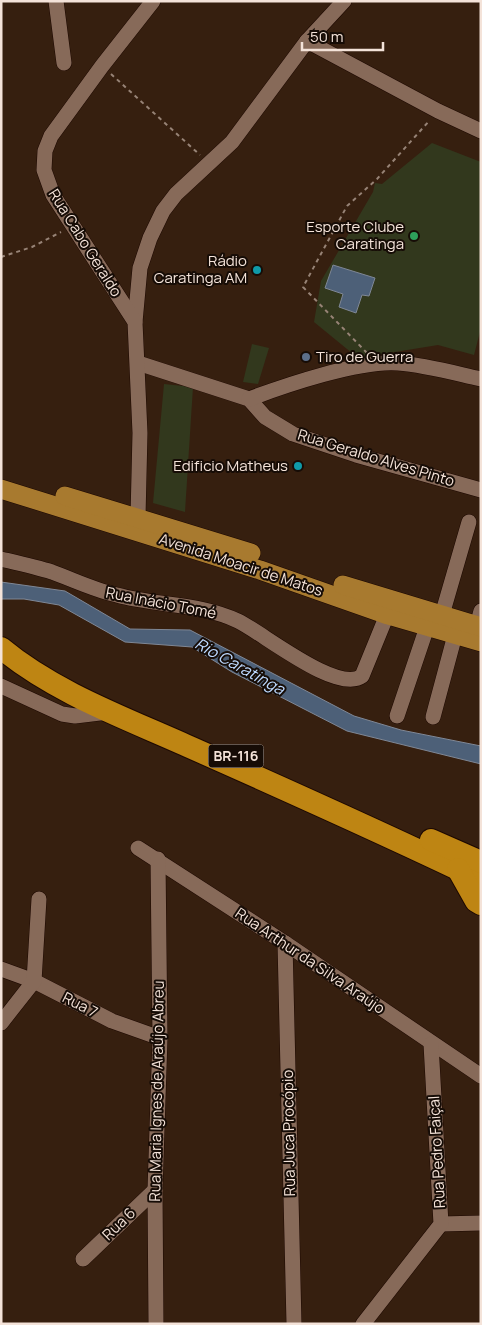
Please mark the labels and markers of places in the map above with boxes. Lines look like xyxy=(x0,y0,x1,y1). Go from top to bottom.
place label: Esporte Clube Caratinga xyxy=(306,216,404,254)
marker: Esporte Clube Caratinga xyxy=(408,230,420,242)
place label: Rádio Caratinga AM xyxy=(154,250,247,288)
marker: Rádio Caratinga AM xyxy=(251,264,263,276)
place label: Tiro de Guerra xyxy=(316,346,413,367)
marker: Tiro de Guerra xyxy=(300,351,312,363)
place label: Edificio Matheus xyxy=(173,455,288,476)
marker: Edificio Matheus xyxy=(292,460,304,472)

